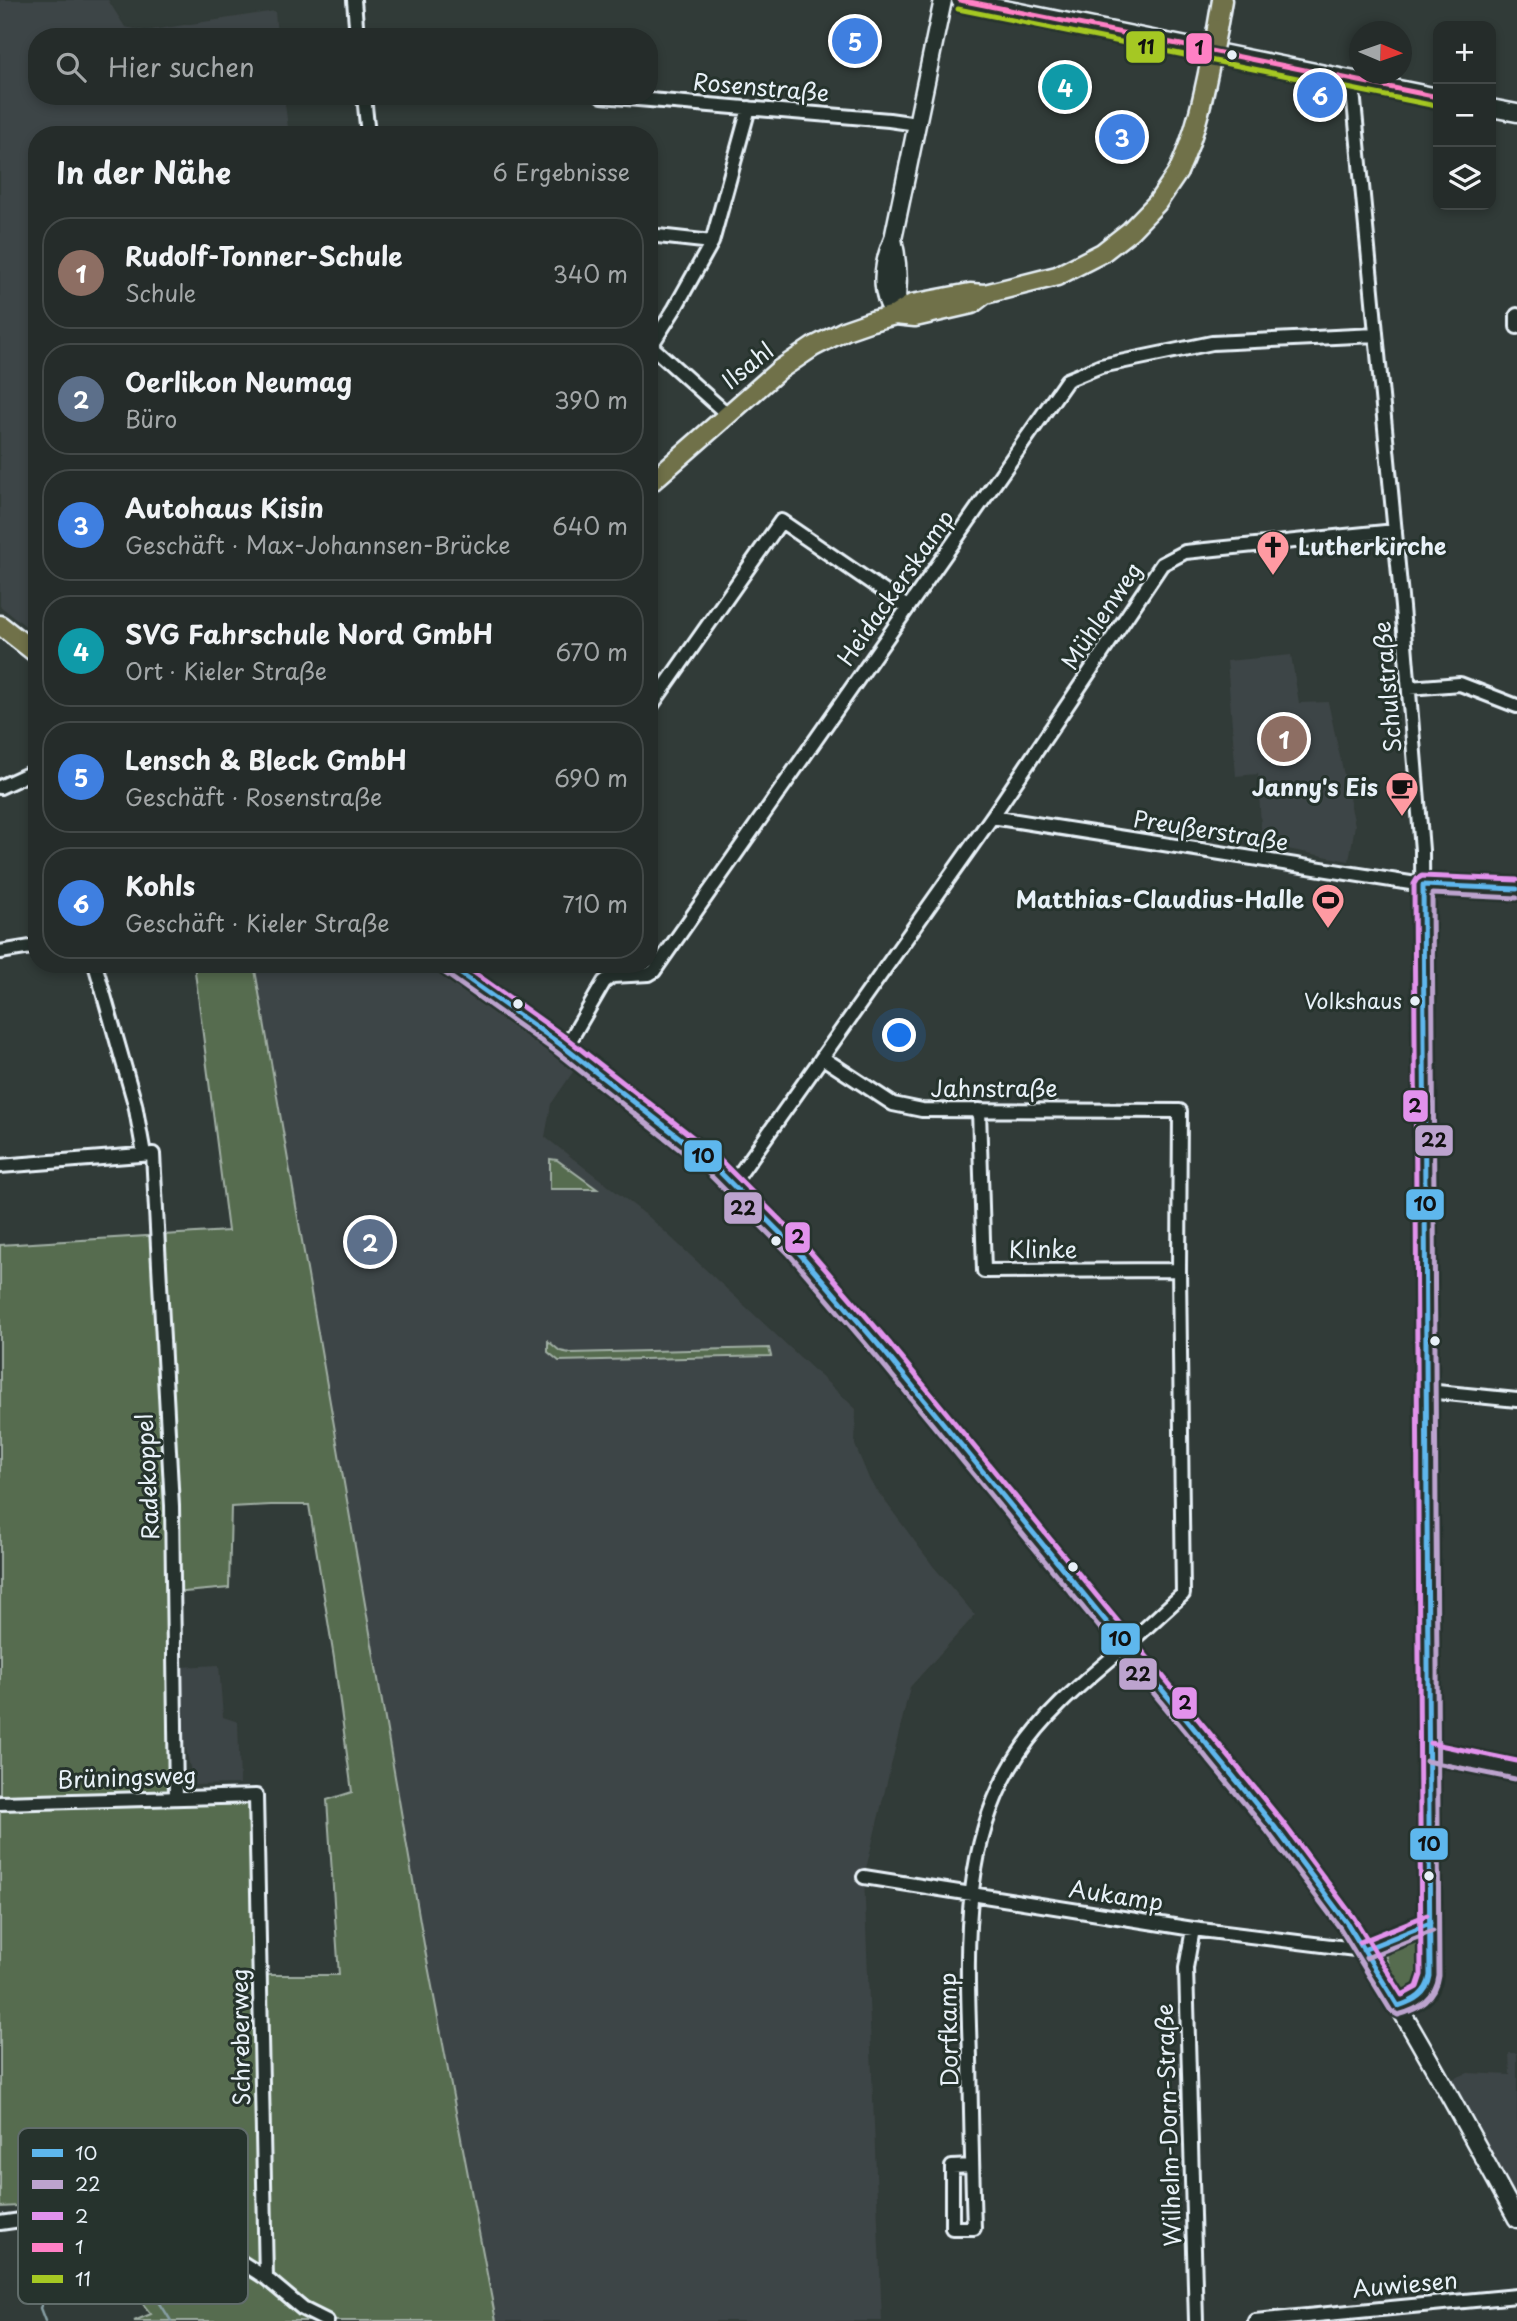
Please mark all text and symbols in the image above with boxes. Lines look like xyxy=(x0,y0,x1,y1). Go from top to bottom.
pin: 5 xyxy=(832,15,878,67)
north arrow xyxy=(1349,21,1412,84)
map controls xyxy=(1433,21,1496,210)
button: + xyxy=(1433,21,1496,84)
search box xyxy=(28,28,658,105)
line badge: 11 xyxy=(1125,30,1166,64)
text: 11 xyxy=(1137,32,1155,60)
line badge: 1 xyxy=(1185,32,1213,65)
text: 1 xyxy=(1194,33,1204,61)
text: Hier suchen xyxy=(108,47,255,86)
icon: search xyxy=(52,48,90,86)
unlabelled marker xyxy=(1225,48,1239,62)
pin: 4 xyxy=(1042,61,1088,113)
street label: Rosenstraße xyxy=(691,63,831,110)
pin: 6 xyxy=(1297,69,1343,121)
button: − xyxy=(1433,84,1496,147)
pin: 3 xyxy=(1099,111,1145,163)
button: layers xyxy=(1433,147,1496,210)
text: In der Nähe xyxy=(56,149,231,194)
text: 6 Ergebnisse xyxy=(493,154,630,189)
text: Rudolf-Tonner-Schule xyxy=(125,236,402,275)
text: 1 xyxy=(76,256,87,291)
text: 340 m xyxy=(553,256,628,291)
text: Schule xyxy=(125,275,196,310)
street label: Ilsahl xyxy=(713,333,781,397)
text: Oerlikon Neumag xyxy=(125,362,352,401)
text: 2 xyxy=(73,382,89,417)
text: 390 m xyxy=(554,382,628,417)
text: Büro xyxy=(125,401,177,436)
text: Autohaus Kisin xyxy=(125,488,324,527)
street label: Heidackerskamp xyxy=(828,502,962,672)
text: 3 xyxy=(73,508,89,543)
text: 640 m xyxy=(552,508,628,543)
text: Geschäft · Max-Johannsen-Brücke xyxy=(125,527,511,562)
church icon: Lutherkirche xyxy=(1254,528,1292,577)
place label: Lutherkirche xyxy=(1298,528,1447,563)
street label: Mühlenweg xyxy=(1052,554,1150,676)
text: SVG Fahrschule Nord GmbH xyxy=(125,614,493,653)
street label: Schulstraße xyxy=(1363,620,1410,754)
text: 4 xyxy=(73,634,89,669)
text: 670 m xyxy=(556,634,628,669)
text: Ort · Kieler Straße xyxy=(125,653,327,688)
pin: 1 xyxy=(1261,713,1307,765)
text: Lensch & Bleck GmbH xyxy=(125,740,407,779)
text: 5 xyxy=(74,760,88,795)
text: 690 m xyxy=(554,760,628,795)
place label: Janny's Eis xyxy=(1252,769,1378,804)
cafe icon: Janny's Eis xyxy=(1383,769,1421,818)
text: Geschäft · Rosenstraße xyxy=(125,779,382,814)
street label: Preußerstraße xyxy=(1131,800,1291,859)
text: Kohls xyxy=(125,866,195,905)
place label: Matthias-Claudius-Halle xyxy=(1016,881,1304,916)
sports icon: Matthias-Claudius-Halle xyxy=(1309,881,1347,930)
text: 6 xyxy=(73,886,89,921)
text: 710 m xyxy=(562,886,628,921)
text: Geschäft · Kieler Straße xyxy=(125,905,390,940)
place label: Volkshaus xyxy=(1304,984,1402,1016)
marker: Volkshaus xyxy=(1408,994,1422,1008)
unlabelled marker xyxy=(511,997,525,1011)
your location xyxy=(882,1018,916,1052)
street label: Jahnstraße xyxy=(931,1070,1057,1105)
line badge: 2 xyxy=(1402,1089,1429,1123)
text: 2 xyxy=(1408,1091,1422,1119)
line badge: 22 xyxy=(1414,1124,1454,1157)
text: 22 xyxy=(1421,1125,1447,1153)
line badge: 10 xyxy=(683,1139,723,1173)
text: 10 xyxy=(691,1141,715,1169)
line badge: 10 xyxy=(1405,1188,1445,1221)
text: 10 xyxy=(1413,1189,1437,1217)
line badge: 22 xyxy=(723,1191,763,1225)
text: 22 xyxy=(730,1193,756,1221)
pin: 2 xyxy=(347,1216,393,1268)
line badge: 2 xyxy=(784,1221,811,1254)
text: 2 xyxy=(791,1222,805,1250)
street label: Klinke xyxy=(1009,1231,1077,1266)
unlabelled marker xyxy=(769,1234,783,1248)
unlabelled marker xyxy=(1428,1334,1442,1348)
street label: Radekoppel xyxy=(126,1413,167,1541)
unlabelled marker xyxy=(1066,1560,1080,1574)
line badge: 10 xyxy=(1100,1622,1141,1656)
text: 10 xyxy=(1108,1624,1132,1652)
line badge: 22 xyxy=(1118,1657,1158,1691)
text: 22 xyxy=(1125,1659,1151,1687)
line badge: 2 xyxy=(1171,1686,1198,1720)
text: 2 xyxy=(1178,1688,1192,1716)
street label: Brüningsweg xyxy=(57,1757,197,1796)
line badge: 10 xyxy=(1409,1827,1449,1861)
text: 10 xyxy=(1417,1829,1441,1857)
unlabelled marker xyxy=(1422,1869,1436,1883)
street label: Aukamp xyxy=(1067,1870,1166,1919)
street label: Schreberweg xyxy=(221,1968,258,2106)
street label: Dorfkamp xyxy=(929,1972,966,2088)
street label: Wilhelm-Dorn-Straße xyxy=(1146,2003,1189,2247)
legend xyxy=(18,2128,248,2304)
text: 10 xyxy=(75,2138,97,2166)
text: 22 xyxy=(75,2169,101,2197)
text: 2 xyxy=(75,2201,88,2229)
text: 1 xyxy=(75,2232,84,2260)
street label: Auwiesen xyxy=(1351,2261,1459,2306)
text: 11 xyxy=(75,2264,91,2292)

